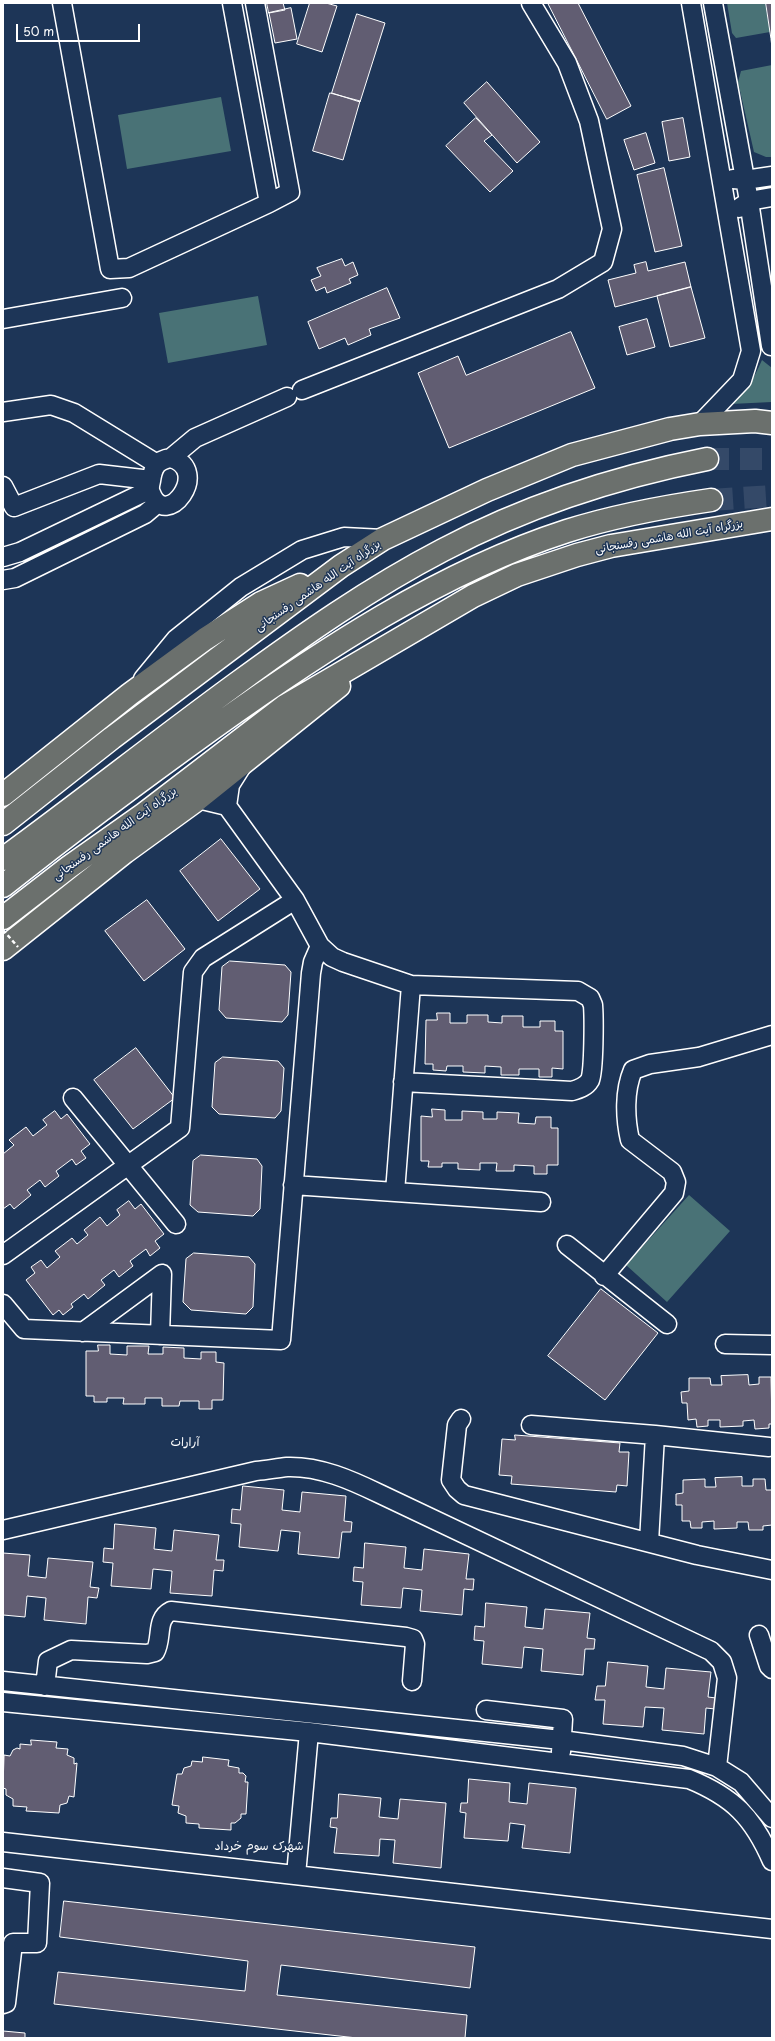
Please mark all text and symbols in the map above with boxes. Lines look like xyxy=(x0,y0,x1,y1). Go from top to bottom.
scale bar xyxy=(18,16,142,42)
text: 50 m xyxy=(23,22,54,40)
street label: بزرگراه آیت الله هاشمی رفسنجانی xyxy=(594,517,744,557)
street label: بزرگراه آیت الله هاشمی رفسنجانی xyxy=(253,538,383,634)
street label: بزرگراه آیت الله هاشمی رفسنجانی xyxy=(50,785,180,883)
district label: آرارات xyxy=(171,1436,199,1450)
district label: شهرک سوم خرداد xyxy=(214,1840,304,1854)

